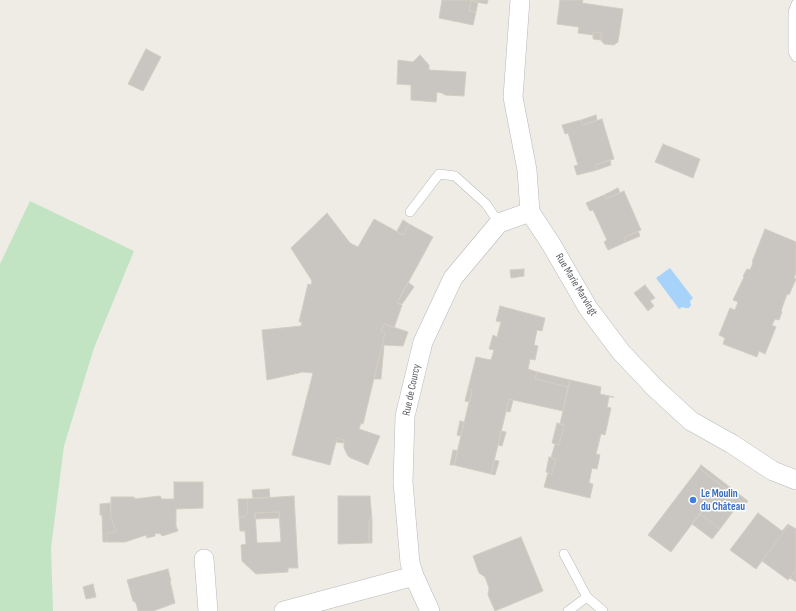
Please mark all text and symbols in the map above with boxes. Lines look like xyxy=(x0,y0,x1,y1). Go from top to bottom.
street label: Rue Marie Marvingt xyxy=(552,251,600,319)
street label: Rue de Courcy xyxy=(400,363,424,417)
place label: Le Moulin du Château xyxy=(701,487,745,513)
marker: Le Moulin du Château xyxy=(688,495,698,505)

